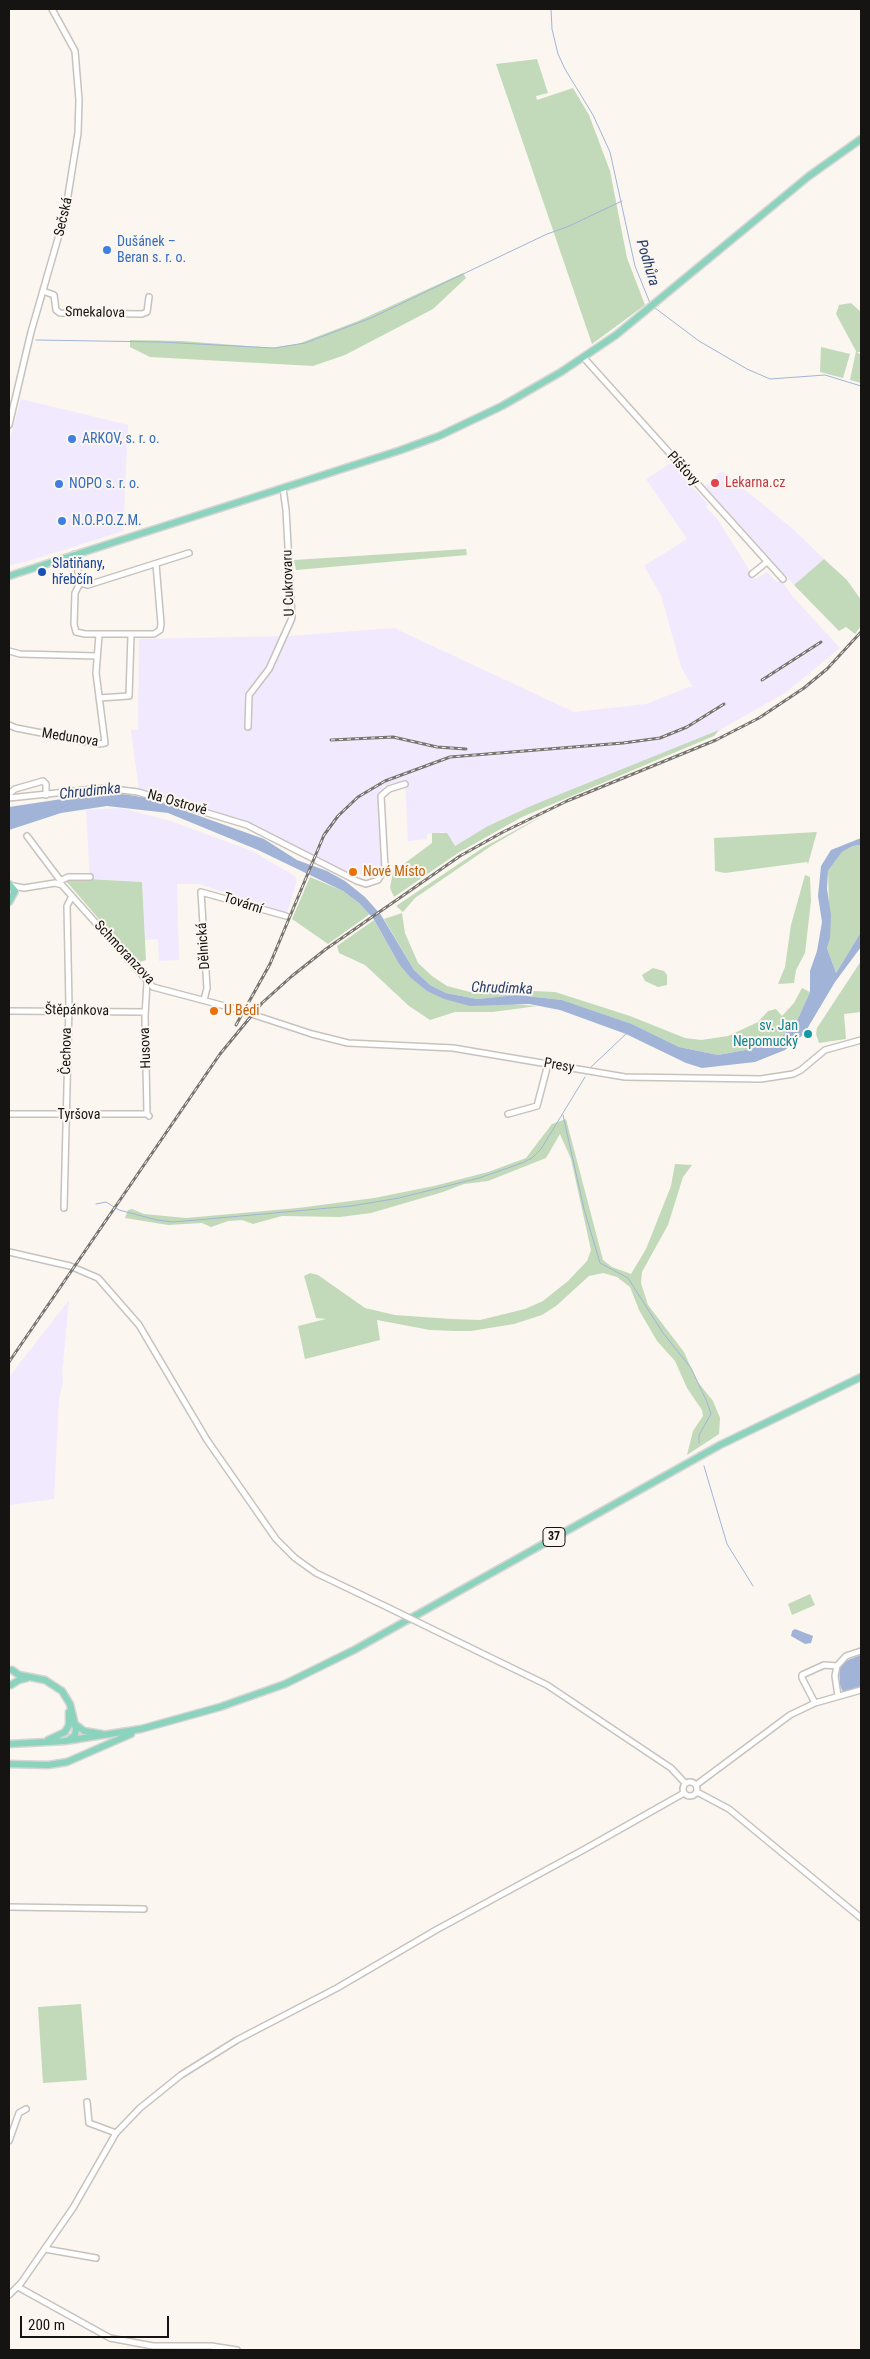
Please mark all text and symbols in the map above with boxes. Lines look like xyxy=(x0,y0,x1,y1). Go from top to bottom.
street label: Sečská xyxy=(51,196,77,238)
place label: Dušánek – Beran s. r. o. xyxy=(117,234,186,266)
water label: Podhůra xyxy=(631,238,663,288)
marker: Dušánek – Beran s. r. o. xyxy=(101,244,113,256)
street label: Smekalova xyxy=(65,304,125,322)
place label: ARKOV, s. r. o. xyxy=(82,431,160,447)
marker: ARKOV, s. r. o. xyxy=(66,433,78,445)
street label: Píšťovy xyxy=(663,448,703,490)
place label: Lekarna.cz xyxy=(725,475,785,491)
place label: NOPO s. r. o. xyxy=(69,476,140,492)
marker: Lekarna.cz xyxy=(709,477,721,489)
marker: NOPO s. r. o. xyxy=(53,478,65,490)
place label: N.O.P.O.Z.M. xyxy=(72,513,142,529)
marker: N.O.P.O.Z.M. xyxy=(56,515,68,527)
street label: U Cukrovaru xyxy=(279,549,299,617)
place label: Slatiňany, hřebčín xyxy=(52,556,105,588)
marker: Slatiňany, hřebčín xyxy=(36,566,48,578)
street label: Medunova xyxy=(40,725,100,751)
water label: Chrudimka xyxy=(58,780,122,804)
street label: Na Ostrově xyxy=(145,787,209,819)
place label: Nové Místo xyxy=(363,864,426,880)
marker: Nové Místo xyxy=(347,866,359,878)
street label: Tovární xyxy=(221,890,265,918)
street label: Schmoranzova xyxy=(90,918,158,988)
street label: Dělnická xyxy=(194,922,214,970)
water label: Chrudimka xyxy=(471,979,533,999)
street label: Štěpánkova xyxy=(45,1002,109,1020)
place label: U Bédi xyxy=(224,1003,259,1019)
marker: U Bédi xyxy=(208,1005,220,1017)
place label: sv. Jan Nepomucký xyxy=(733,1018,798,1050)
street label: Čechova xyxy=(58,1027,76,1075)
street label: Husova xyxy=(137,1027,155,1069)
marker: sv. Jan Nepomucký xyxy=(802,1028,814,1040)
street label: Presy xyxy=(542,1055,576,1077)
street label: Tyršova xyxy=(58,1107,100,1123)
road number: 37 xyxy=(543,1528,565,1546)
scale bar xyxy=(22,2306,171,2338)
text: 200 m xyxy=(28,2316,65,2334)

